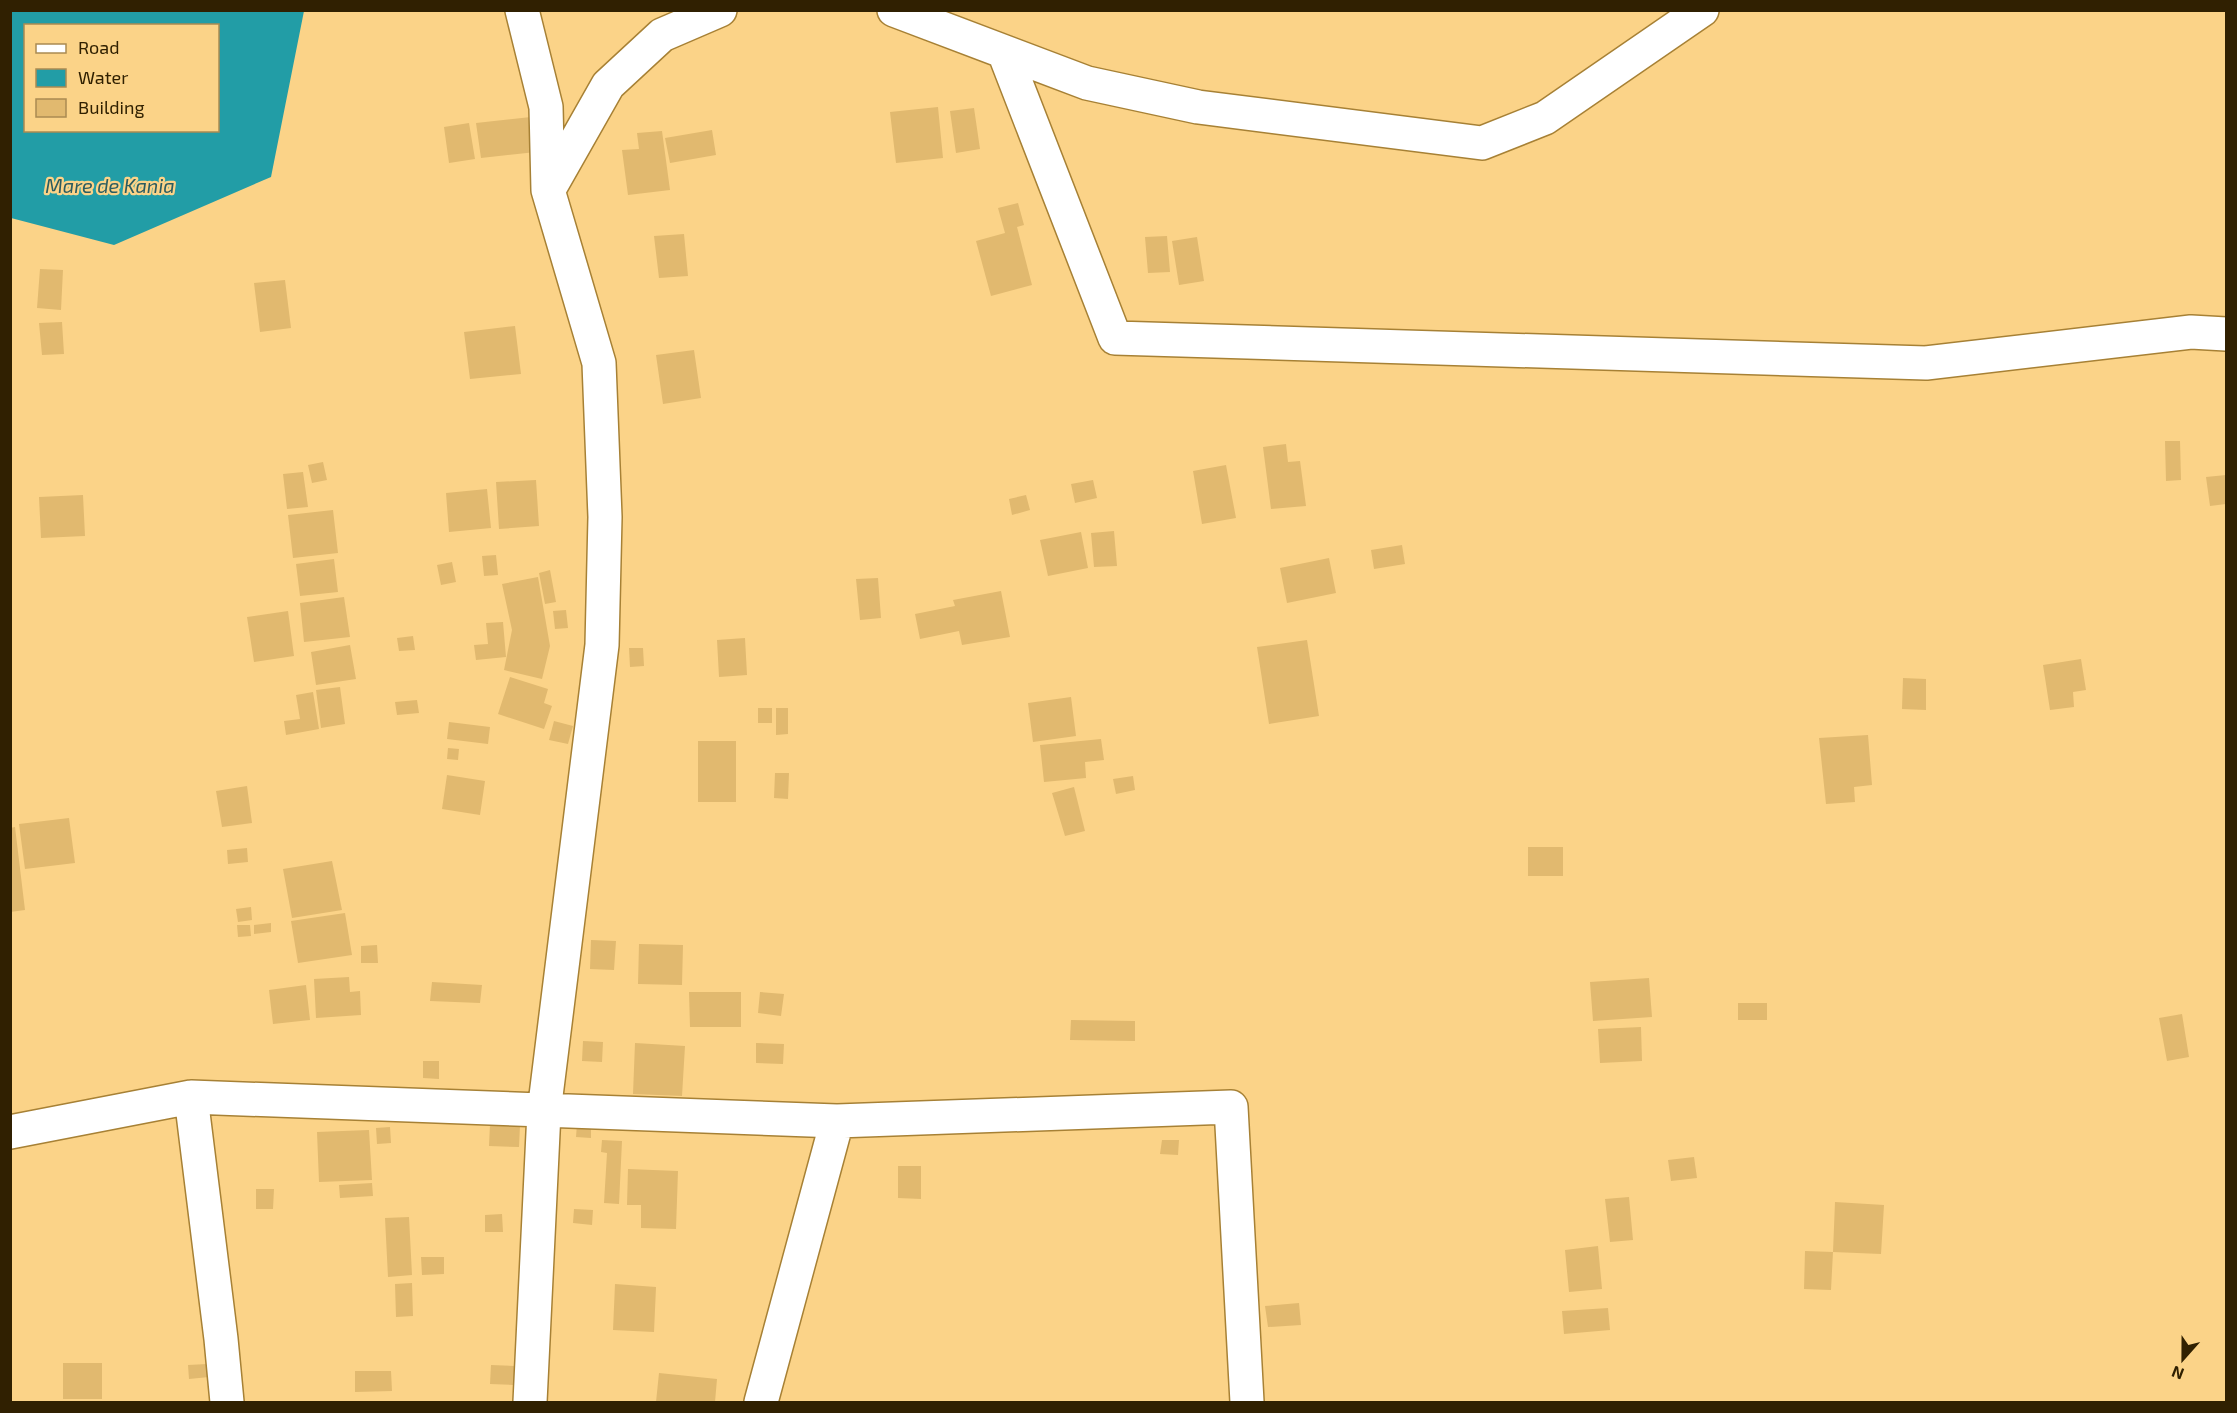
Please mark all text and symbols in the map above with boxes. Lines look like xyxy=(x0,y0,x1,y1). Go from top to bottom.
legend xyxy=(24,24,219,132)
text: Road xyxy=(78,36,119,58)
text: Water xyxy=(78,66,128,88)
text: Building xyxy=(78,96,145,118)
water label: Mare de Kania xyxy=(45,173,175,197)
north arrow xyxy=(2153,1329,2213,1389)
text: N xyxy=(2169,1363,2186,1384)

